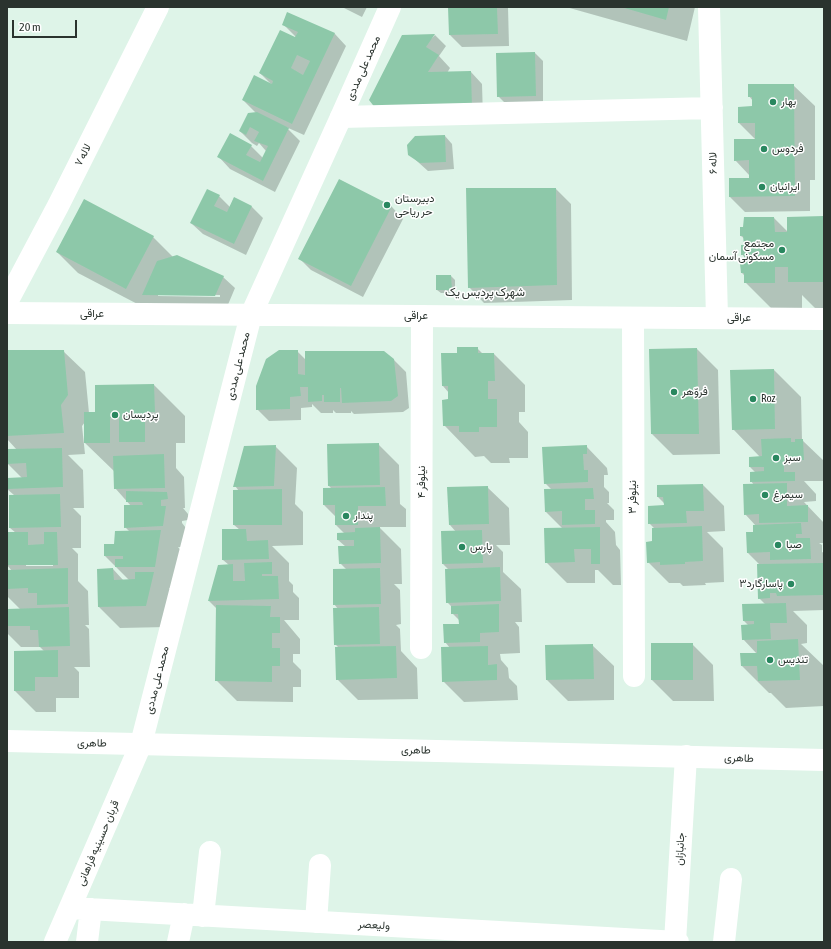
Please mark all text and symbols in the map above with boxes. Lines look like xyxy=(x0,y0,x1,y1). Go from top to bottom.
scale bar xyxy=(14,12,79,38)
text: 20 m xyxy=(19,20,41,34)
street label: محمد علی مددی xyxy=(343,34,383,102)
place label: بهار xyxy=(781,95,796,109)
marker: بهار xyxy=(768,97,778,107)
street label: لاله ۷ xyxy=(72,142,94,168)
place label: فردوس xyxy=(772,142,804,156)
marker: فردوس xyxy=(759,144,769,154)
street label: لاله ۶ xyxy=(706,152,720,174)
place label: ایرانیان xyxy=(770,180,800,194)
marker: ایرانیان xyxy=(757,182,767,192)
place label: دبیرستان حر ریاحی xyxy=(395,192,434,218)
marker: دبیرستان حر ریاحی xyxy=(382,200,392,210)
place label: مجتمع مسکونی آسمان xyxy=(709,237,774,263)
marker: مجتمع مسکونی آسمان xyxy=(777,245,787,255)
district label: شهرک پردیس یک xyxy=(445,285,525,299)
street label: عراقی xyxy=(80,307,104,321)
street label: عراقی xyxy=(404,309,428,323)
street label: عراقی xyxy=(727,311,751,325)
street label: محمد علی مددی xyxy=(223,331,253,401)
place label: فروّهر xyxy=(682,385,708,399)
marker: فروّهر xyxy=(669,387,679,397)
place label: Roz xyxy=(761,392,776,406)
marker: Roz xyxy=(748,394,758,404)
place label: پردیسان xyxy=(123,408,158,422)
marker: پردیسان xyxy=(110,410,120,420)
place label: سبز xyxy=(784,451,801,465)
marker: سبز xyxy=(771,453,781,463)
street label: نیلوفر ۴ xyxy=(415,466,429,498)
street label: نیلوفر ۳ xyxy=(626,480,640,514)
place label: سیمرغ xyxy=(773,488,803,502)
marker: سیمرغ xyxy=(760,490,770,500)
place label: پندار xyxy=(354,509,373,523)
marker: پندار xyxy=(341,511,351,521)
place label: صبا xyxy=(786,538,802,552)
place label: پارس xyxy=(470,540,492,554)
marker: صبا xyxy=(773,540,783,550)
marker: پارس xyxy=(457,542,467,552)
place label: پاسارگارد۳ xyxy=(739,577,783,591)
marker: پاسارگارد۳ xyxy=(786,579,796,589)
street label: محمد علی مددی xyxy=(142,645,172,715)
place label: تندیس xyxy=(778,653,808,667)
marker: تندیس xyxy=(765,655,775,665)
street label: طاهری xyxy=(77,736,107,750)
street label: طاهری xyxy=(401,743,431,757)
street label: طاهری xyxy=(724,751,754,765)
street label: قربان حسینیه فراهانی xyxy=(74,798,122,888)
street label: جانبازان xyxy=(673,832,687,866)
street label: ولیعصر xyxy=(358,918,390,932)

